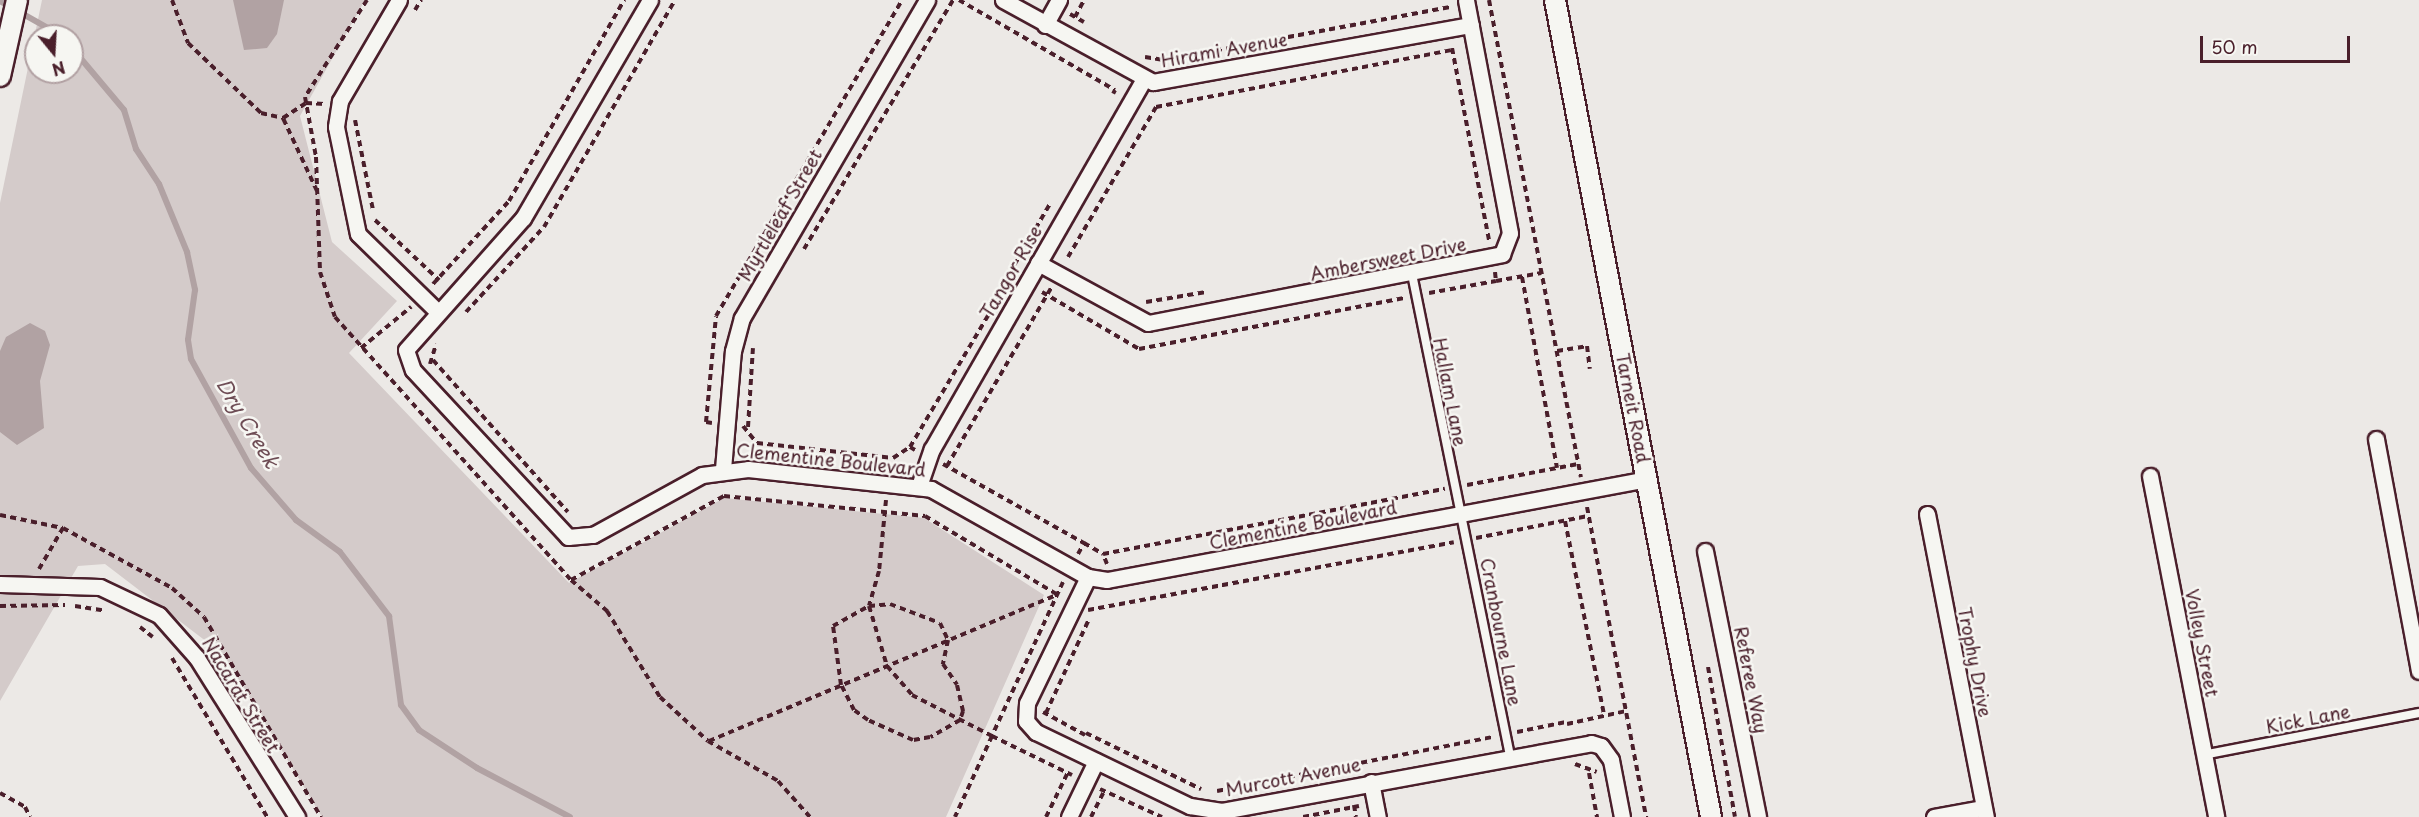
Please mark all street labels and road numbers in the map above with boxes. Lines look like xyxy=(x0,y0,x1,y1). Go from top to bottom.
street label: Hirami Avenue xyxy=(1159,28,1289,72)
street label: Myrtleleaf Street xyxy=(734,146,826,284)
street label: Tangor Rise xyxy=(976,222,1046,322)
street label: Ambersweet Drive xyxy=(1308,233,1468,285)
street label: Hallam Lane xyxy=(1429,336,1471,448)
street label: Tarneit Road xyxy=(1612,352,1654,464)
street label: Clementine Boulevard xyxy=(735,439,927,481)
street label: Clementine Boulevard xyxy=(1207,496,1399,554)
street label: Cranbourne Lane xyxy=(1476,556,1526,708)
street label: Volley Street xyxy=(2181,587,2223,699)
street label: Trophy Drive xyxy=(1954,605,1996,719)
street label: Referee Way xyxy=(1730,624,1772,736)
street label: Nacarat Street xyxy=(198,633,284,757)
street label: Kick Lane xyxy=(2264,700,2352,738)
street label: Murcott Avenue xyxy=(1224,753,1362,801)

